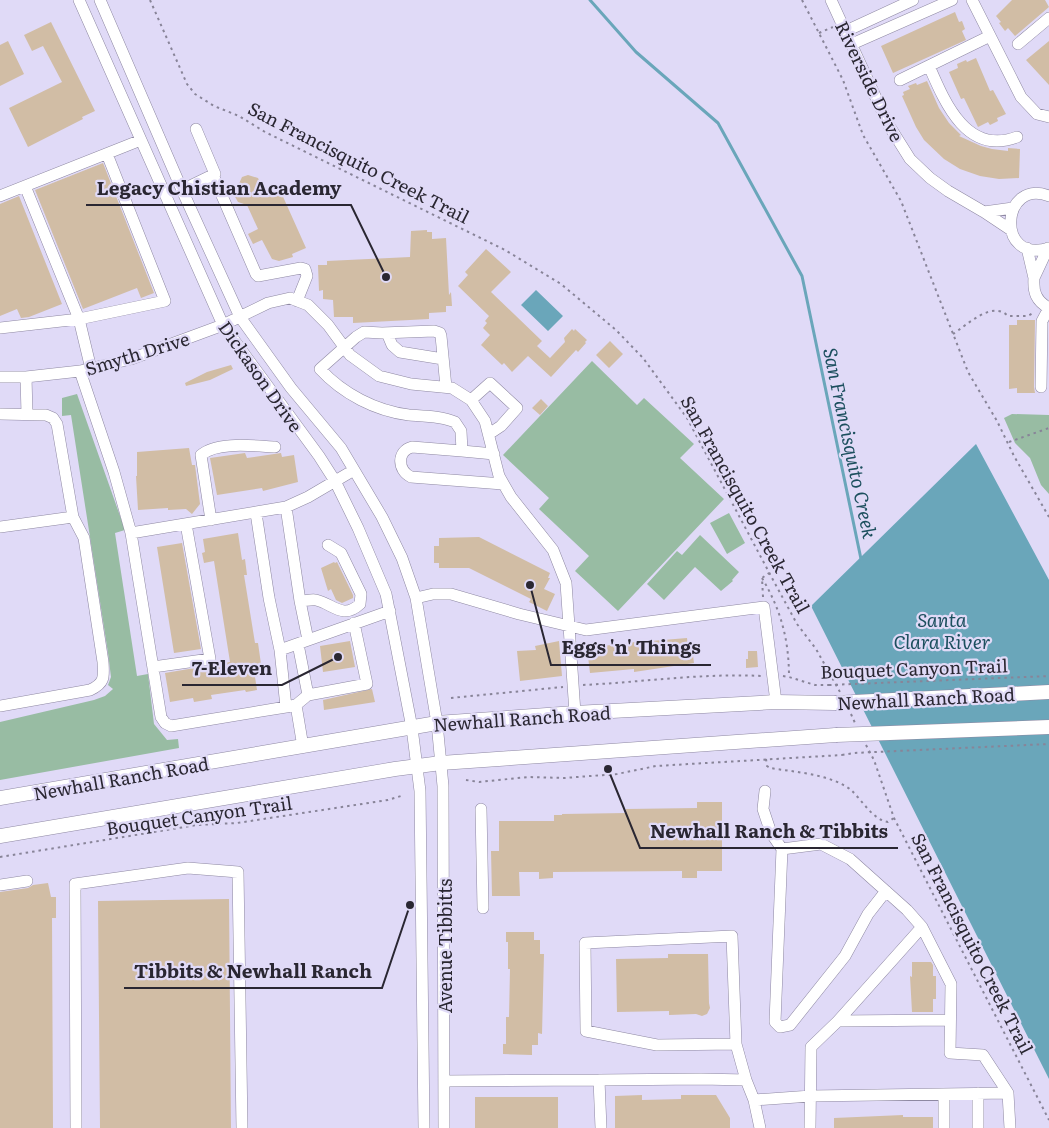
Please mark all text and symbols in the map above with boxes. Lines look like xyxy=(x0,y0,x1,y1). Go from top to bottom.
street label: Riverside Drive xyxy=(829,16,911,146)
street label: San Francisquito Creek Trail xyxy=(244,94,474,230)
callout: Legacy Chistian Academy xyxy=(86,171,351,205)
text: Legacy Chistian Academy xyxy=(96,173,342,201)
street label: Dickason Drive xyxy=(213,315,309,437)
street label: Smyth Drive xyxy=(82,324,192,382)
water label: San Francisquito Creek xyxy=(817,345,885,542)
street label: San Francisquito Creek Trail xyxy=(675,390,817,618)
water label: Santa Clara River xyxy=(893,605,991,655)
callout: Eggs 'n' Things xyxy=(551,631,711,665)
text: Eggs 'n' Things xyxy=(561,632,701,660)
callout: 7-Eleven xyxy=(182,651,282,685)
street label: Bouquet Canyon Trail xyxy=(820,651,1008,685)
text: 7-Eleven xyxy=(192,653,272,681)
street label: Newhall Ranch Road xyxy=(836,680,1016,716)
street label: Newhall Ranch Road xyxy=(432,698,612,738)
street label: Newhall Ranch Road xyxy=(31,749,211,807)
street label: Bouquet Canyon Trail xyxy=(104,789,294,841)
callout: Newhall Ranch & Tibbits xyxy=(640,814,898,848)
text: Newhall Ranch & Tibbits xyxy=(650,816,888,844)
street label: San Francisquito Creek Trail xyxy=(905,828,1041,1058)
street label: Avenue Tibbitts xyxy=(431,879,458,1013)
callout: Tibbits & Newhall Ranch xyxy=(124,954,382,988)
text: Tibbits & Newhall Ranch xyxy=(134,956,372,984)

